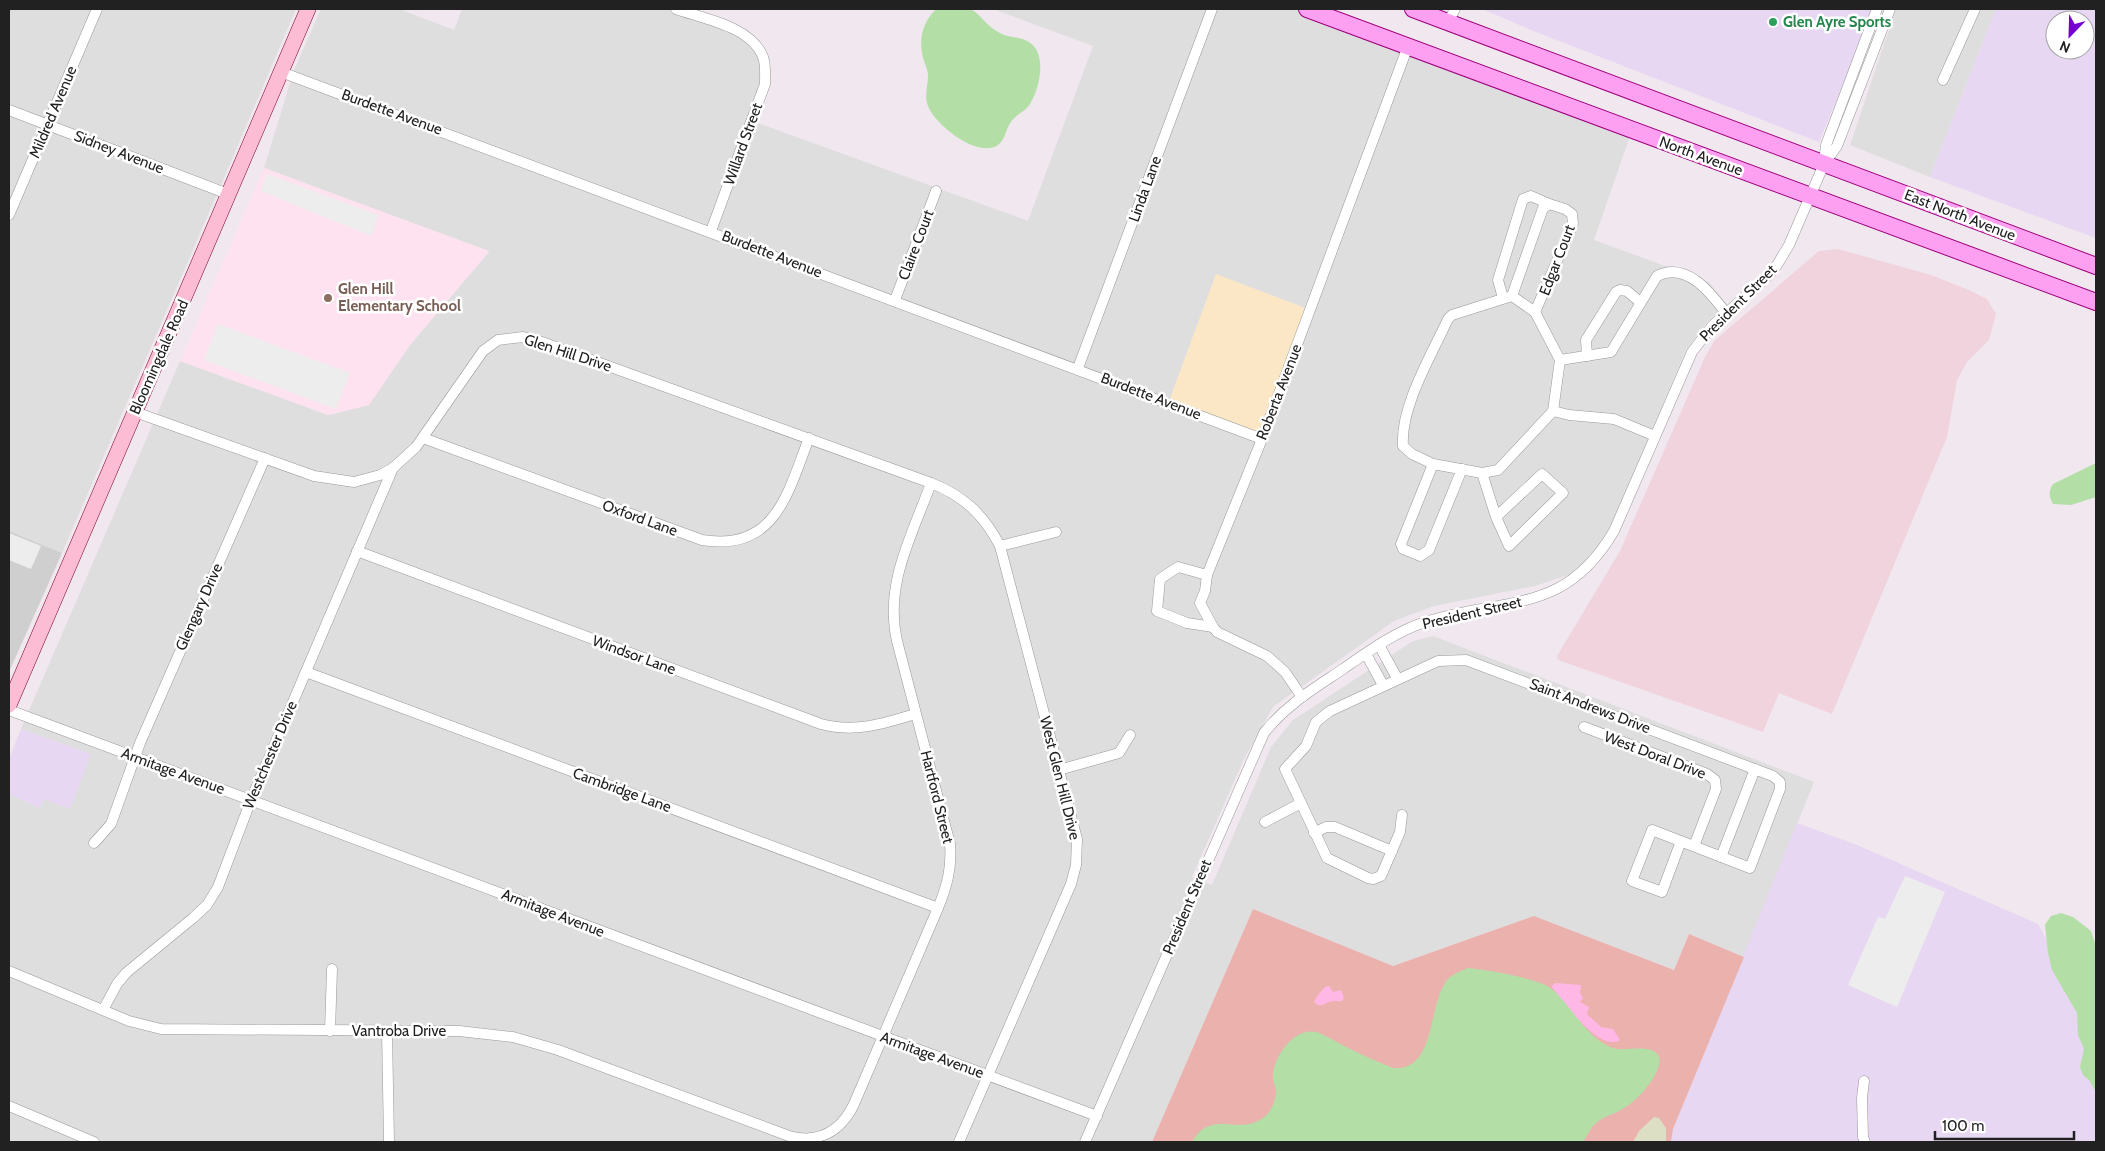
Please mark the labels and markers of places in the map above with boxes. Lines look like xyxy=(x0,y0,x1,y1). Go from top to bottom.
place label: Glen Ayre Sports xyxy=(1783,13,1891,31)
marker: Glen Ayre Sports xyxy=(1767,16,1779,28)
place label: Glen Hill Elementary School xyxy=(338,280,461,315)
marker: Glen Hill Elementary School xyxy=(322,292,334,304)

